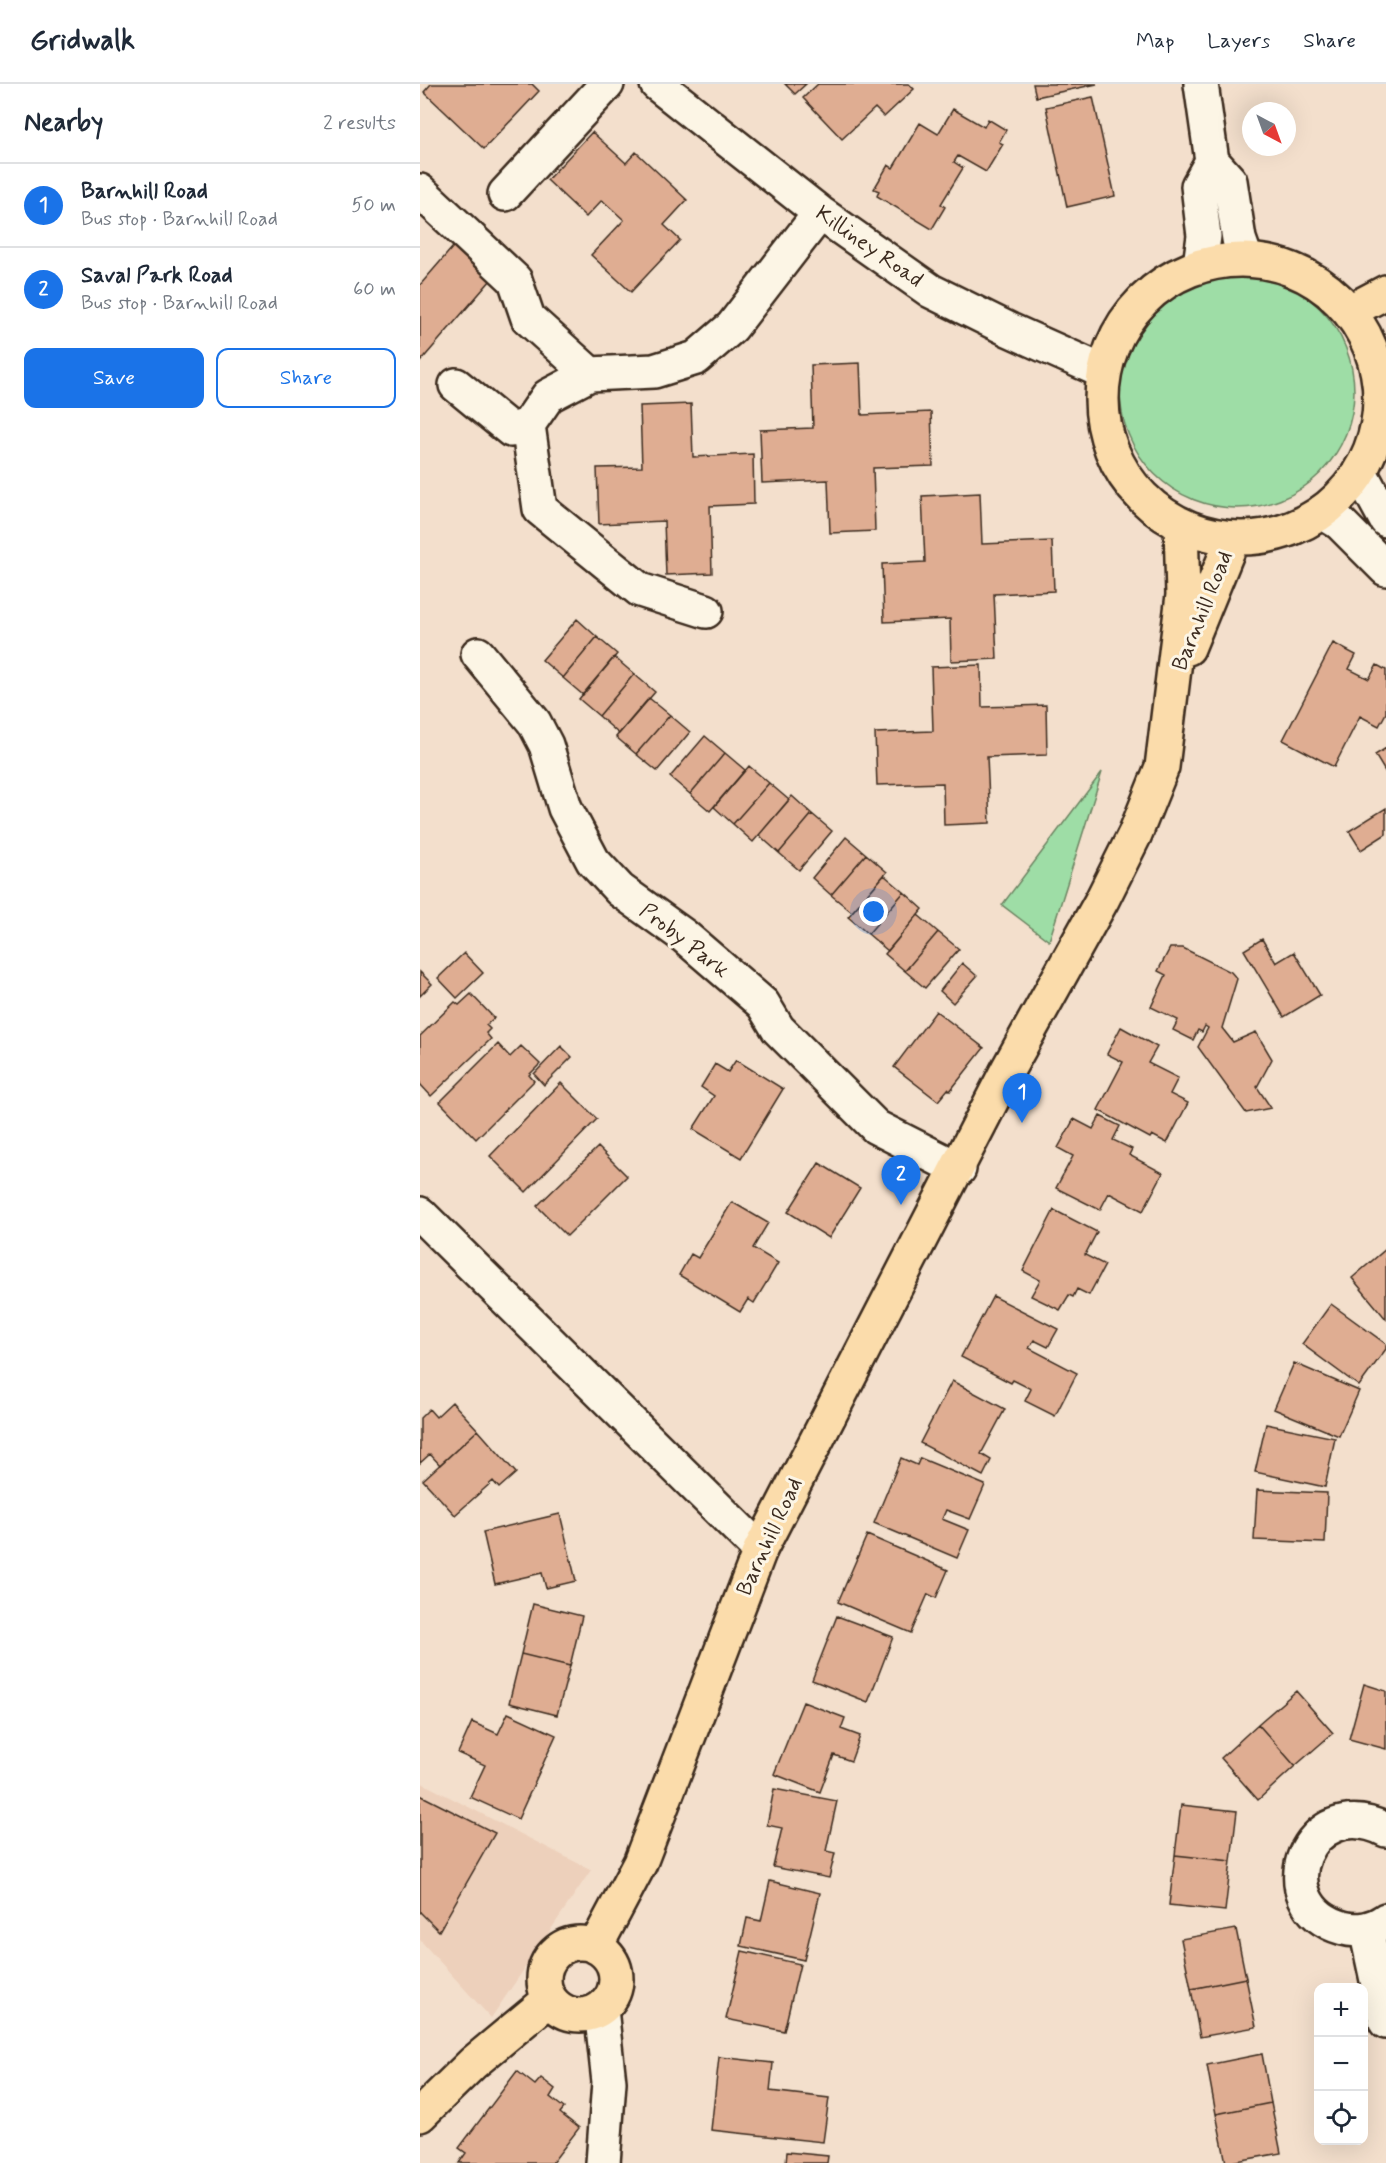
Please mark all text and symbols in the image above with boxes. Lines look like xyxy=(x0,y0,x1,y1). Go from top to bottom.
text: Gridwalk xyxy=(30,23,135,60)
text: Map xyxy=(1136,27,1174,55)
text: Layers xyxy=(1207,27,1270,55)
text: Share xyxy=(1303,27,1356,55)
north arrow xyxy=(1242,102,1296,156)
text: Nearby xyxy=(24,106,103,140)
text: 2 results xyxy=(323,110,396,137)
text: Barnhill Road xyxy=(81,178,208,206)
text: 1 xyxy=(39,192,48,219)
text: 50 m xyxy=(351,192,396,219)
street label: Killiney Road xyxy=(810,200,928,294)
text: Bus stop · Barnhill Road xyxy=(81,206,278,233)
text: Saval Park Road xyxy=(81,262,233,290)
text: 2 xyxy=(39,276,48,303)
text: 60 m xyxy=(353,276,396,303)
text: Bus stop · Barnhill Road xyxy=(81,290,278,317)
button: Save xyxy=(24,348,204,408)
button: Share xyxy=(216,348,396,408)
street label: Barnhill Road xyxy=(1166,547,1240,675)
street label: Proby Park xyxy=(633,897,735,985)
your location xyxy=(859,897,888,926)
pin: 1 xyxy=(1002,1074,1042,1123)
pin: 2 xyxy=(882,1156,920,1205)
street label: Barnhill Road xyxy=(731,1474,809,1600)
map controls xyxy=(1314,1983,1368,2145)
button: + xyxy=(1314,1983,1368,2037)
button: − xyxy=(1314,2037,1368,2091)
button: locate xyxy=(1314,2091,1368,2145)

